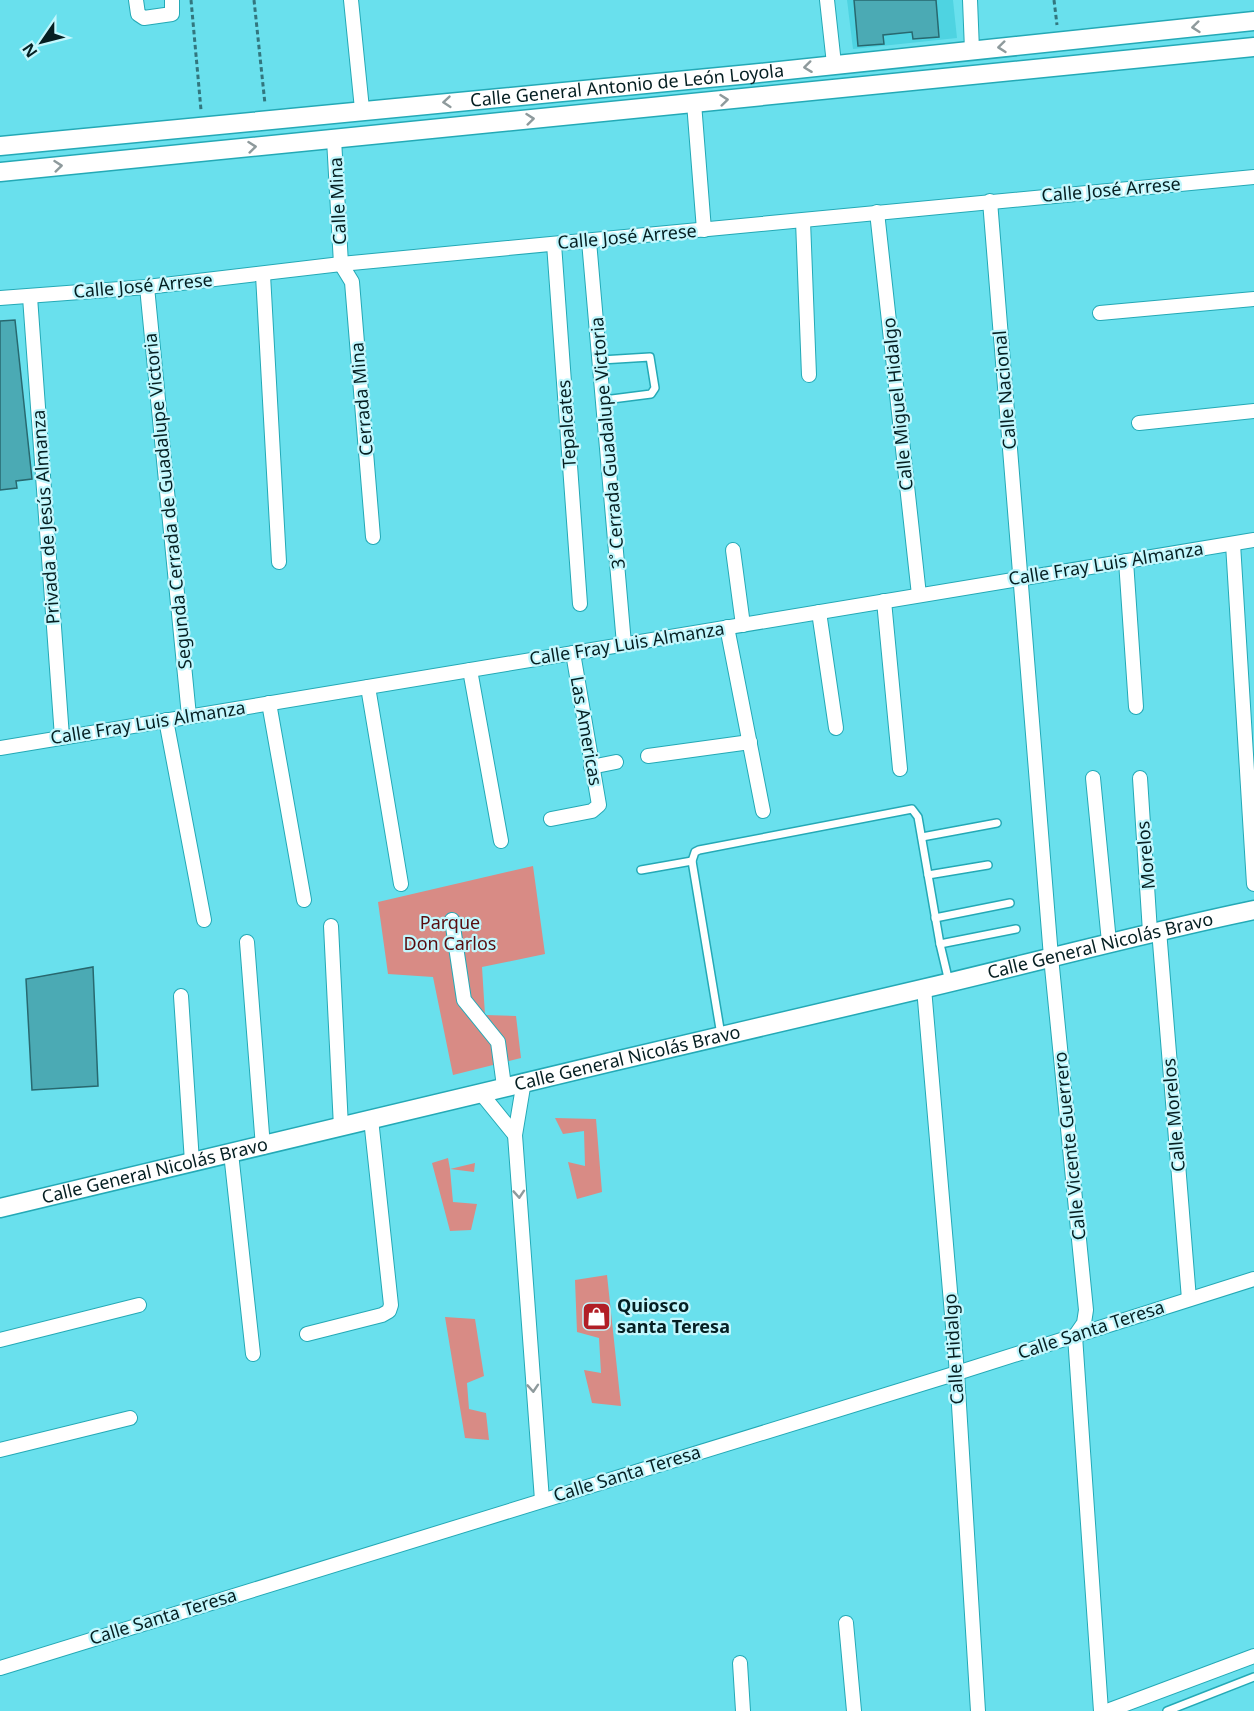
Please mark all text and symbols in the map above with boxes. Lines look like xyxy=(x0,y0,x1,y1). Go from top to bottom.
north arrow xyxy=(12,12,72,72)
one-way arrow xyxy=(1191,20,1200,33)
text: N xyxy=(17,39,42,62)
one-way arrow xyxy=(997,40,1006,53)
street label: Calle General Antonio de León Loyola xyxy=(469,58,785,112)
one-way arrow xyxy=(803,60,812,73)
one-way arrow xyxy=(719,94,729,107)
one-way arrow xyxy=(442,95,451,108)
one-way arrow xyxy=(525,113,534,126)
one-way arrow xyxy=(248,141,257,154)
street label: Calle Mina xyxy=(323,157,351,246)
one-way arrow xyxy=(54,160,63,173)
street label: Calle José Arrese xyxy=(1040,171,1182,207)
street label: Calle José Arrese xyxy=(556,218,698,254)
street label: Calle José Arrese xyxy=(72,267,214,303)
street label: 3˚ Cerrada Guadalupe Victoria xyxy=(584,316,630,570)
street label: Calle Miguel Hidalgo xyxy=(876,316,918,492)
street label: Calle Nacional xyxy=(987,330,1021,451)
street label: Segunda Cerrada de Guadalupe Victoria xyxy=(137,332,197,670)
street label: Cerrada Mina xyxy=(344,341,378,457)
street label: Tepalcates xyxy=(551,379,581,469)
street label: Privada de Jesús Almanza xyxy=(26,409,64,625)
street label: Calle Fray Luis Almanza xyxy=(1007,536,1205,590)
street label: Calle Fray Luis Almanza xyxy=(528,616,726,670)
street label: Las Americas xyxy=(566,674,608,787)
street label: Calle Fray Luis Almanza xyxy=(49,695,247,749)
street label: Morelos xyxy=(1130,820,1160,890)
street label: Calle General Nicolás Bravo xyxy=(985,906,1215,984)
park label: Parque Don Carlos xyxy=(404,910,496,955)
street label: Calle General Nicolás Bravo xyxy=(512,1019,743,1096)
street label: Calle Vicente Guerrero xyxy=(1047,1051,1091,1241)
street label: Calle Morelos xyxy=(1156,1057,1190,1173)
street label: Calle General Nicolás Bravo xyxy=(39,1131,270,1209)
one-way arrow xyxy=(512,1189,525,1198)
place label: Quiosco santa Teresa xyxy=(617,1293,730,1338)
street label: Calle Hidalgo xyxy=(937,1293,969,1405)
street label: Calle Santa Teresa xyxy=(1014,1294,1167,1364)
shop icon: Quiosco santa Teresa xyxy=(580,1300,612,1332)
one-way arrow xyxy=(526,1384,539,1393)
street label: Calle Santa Teresa xyxy=(550,1439,703,1507)
street label: Calle Santa Teresa xyxy=(86,1582,239,1650)

